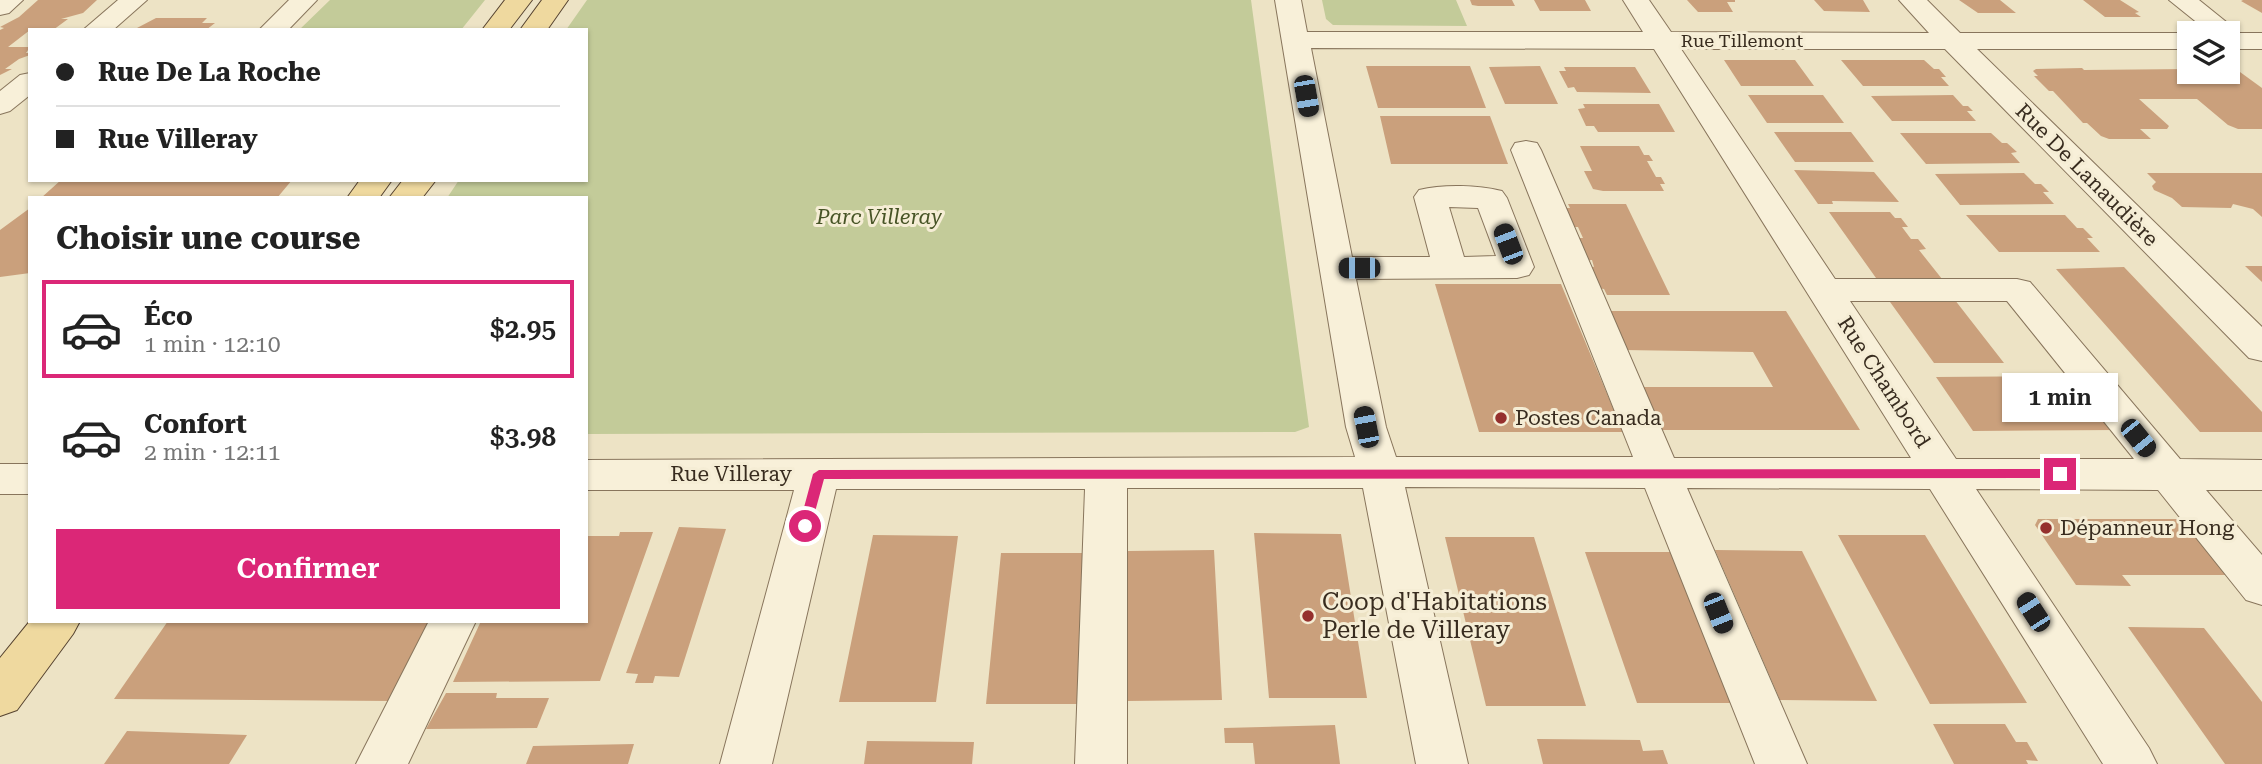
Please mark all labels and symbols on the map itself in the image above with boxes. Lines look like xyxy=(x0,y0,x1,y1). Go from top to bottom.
street label: Rue Tillemont xyxy=(1681,30,1803,51)
car xyxy=(1293,73,1320,119)
street label: Rue De Lanaudière xyxy=(2011,99,2163,251)
park label: Parc Villeray xyxy=(815,205,942,229)
car xyxy=(1491,221,1526,267)
car xyxy=(1339,258,1381,279)
street label: Rue Chambord xyxy=(1833,312,1936,452)
callout: 1 min xyxy=(2002,372,2118,421)
car xyxy=(1352,404,1381,450)
place label: Postes Canada xyxy=(1515,406,1662,430)
marker: Postes Canada xyxy=(1493,410,1509,426)
car xyxy=(2117,415,2160,461)
route end xyxy=(2044,458,2076,490)
street label: Rue Villeray xyxy=(670,462,792,486)
route start xyxy=(789,510,821,542)
place label: Dépanneur Hong xyxy=(2060,516,2234,540)
marker: Dépanneur Hong xyxy=(2038,520,2054,536)
place label: Coop d'Habitations Perle de Villeray xyxy=(1322,588,1547,644)
car xyxy=(2013,589,2054,635)
car xyxy=(1701,590,1736,636)
marker: Coop d'Habitations Perle de Villeray xyxy=(1300,608,1316,624)

